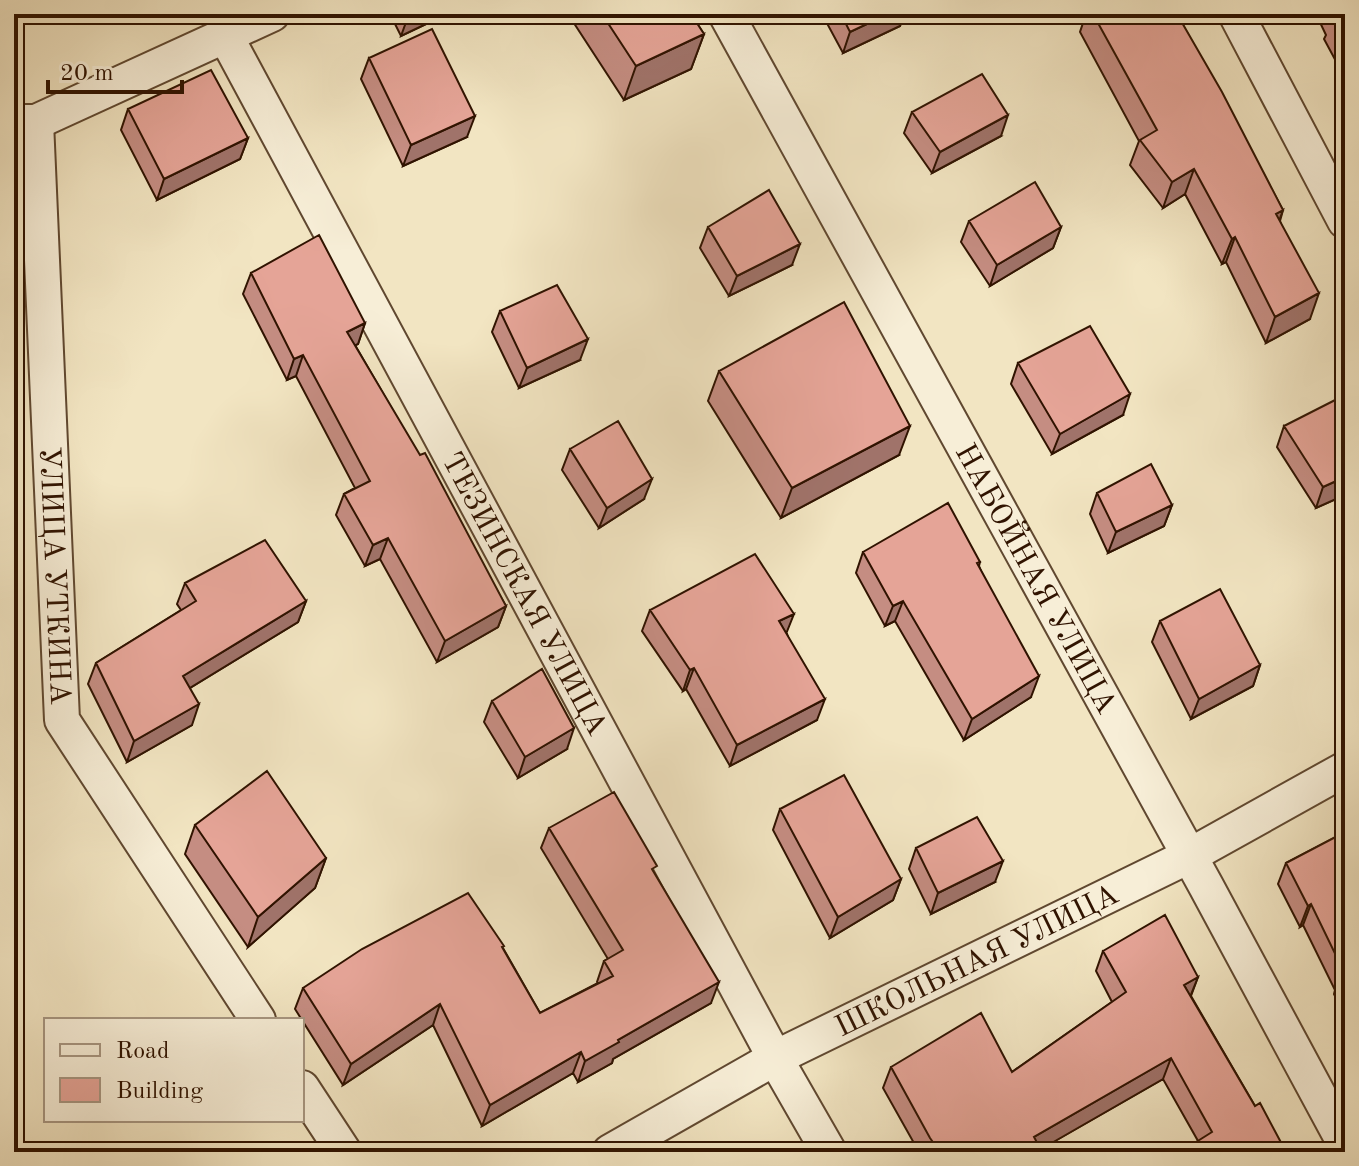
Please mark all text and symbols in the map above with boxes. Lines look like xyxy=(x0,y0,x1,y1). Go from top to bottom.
scale bar xyxy=(48,44,182,94)
text: 20 m xyxy=(60,62,114,86)
street label: НАБОЙНАЯ УЛИЦА xyxy=(949,439,1121,719)
street label: УЛИЦА УТКИНА xyxy=(33,446,74,705)
street label: ТЕЗИНСКАЯ УЛИЦА xyxy=(435,448,612,741)
street label: ШКОЛЬНАЯ УЛИЦА xyxy=(831,880,1124,1043)
legend xyxy=(44,1018,304,1122)
text: Road xyxy=(116,1040,169,1064)
text: Building xyxy=(116,1080,203,1104)

